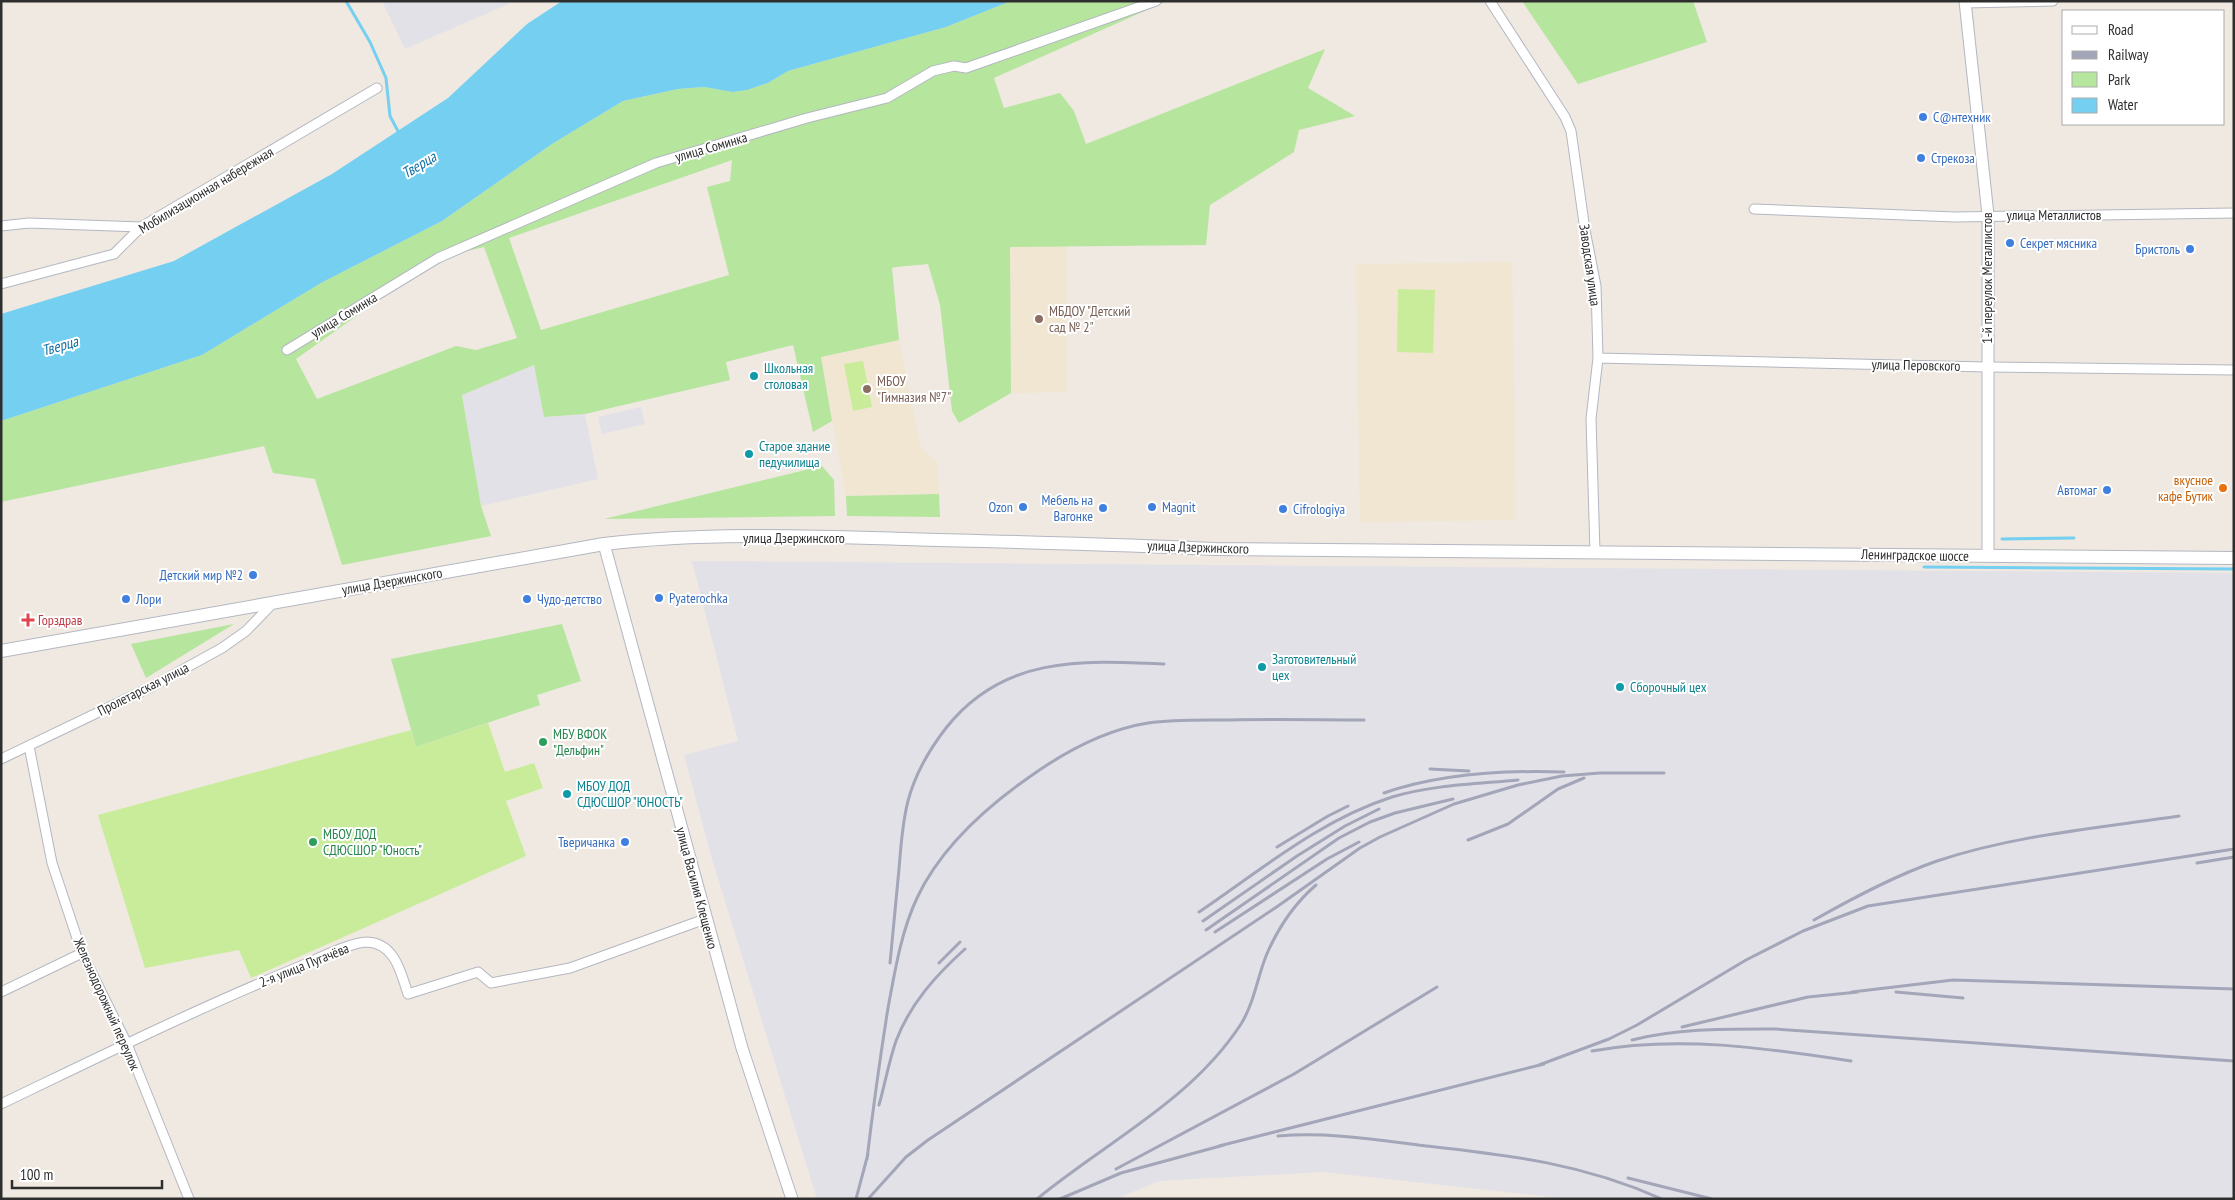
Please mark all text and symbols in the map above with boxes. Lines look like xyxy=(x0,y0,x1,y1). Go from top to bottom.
legend xyxy=(2062,10,2225,125)
text: Road xyxy=(2108,20,2134,39)
text: Railway xyxy=(2108,45,2149,64)
text: Park xyxy=(2108,70,2130,89)
text: Water xyxy=(2108,95,2139,114)
place label: С@нтехник xyxy=(1933,108,1991,126)
marker: С@нтехник xyxy=(1917,111,1929,123)
street label: улица Соминка xyxy=(673,128,749,166)
street label: Мобилизационная набережная xyxy=(135,143,277,237)
water label: Тверца xyxy=(398,146,440,182)
place label: Стрекоза xyxy=(1931,149,1975,167)
marker: Стрекоза xyxy=(1915,152,1927,164)
street label: улица Металлистов xyxy=(2007,206,2102,224)
street label: 1-й переулок Металлистов xyxy=(1978,212,1996,344)
street label: Заводская улица xyxy=(1575,223,1605,307)
place label: Секрет мясника xyxy=(2020,234,2097,252)
marker: Секрет мясника xyxy=(2004,237,2016,249)
place label: Бристоль xyxy=(2135,240,2180,258)
marker: Бристоль xyxy=(2184,243,2196,255)
street label: улица Соминка xyxy=(308,288,380,342)
place label: МБДОУ "Детский сад № 2" xyxy=(1049,302,1130,336)
marker: МБДОУ "Детский сад № 2" xyxy=(1033,313,1045,325)
water label: Тверца xyxy=(40,331,81,360)
street label: улица Перовского xyxy=(1871,355,1961,375)
place label: Школьная столовая xyxy=(764,359,813,393)
marker: Школьная столовая xyxy=(748,370,760,382)
place label: МБОУ "Гимназия №7" xyxy=(877,372,951,406)
marker: МБОУ "Гимназия №7" xyxy=(861,383,873,395)
place label: Старое здание педучилища xyxy=(759,437,831,471)
marker: Старое здание педучилища xyxy=(743,448,755,460)
place label: вкусное кафе Бутик xyxy=(2158,471,2214,505)
place label: Автомаг xyxy=(2057,481,2098,499)
marker: вкусное кафе Бутик xyxy=(2217,482,2229,494)
marker: Автомаг xyxy=(2101,484,2113,496)
place label: Мебель на Вагонке xyxy=(1041,491,1093,525)
place label: Ozon xyxy=(988,498,1013,516)
place label: Magnit xyxy=(1162,498,1196,516)
place label: Cifrologiya xyxy=(1293,500,1345,518)
marker: Ozon xyxy=(1017,501,1029,513)
marker: Magnit xyxy=(1146,501,1158,513)
marker: Мебель на Вагонке xyxy=(1097,502,1109,514)
marker: Cifrologiya xyxy=(1277,503,1289,515)
street label: улица Дзержинского xyxy=(743,529,845,547)
street label: улица Дзержинского xyxy=(1147,536,1249,558)
street label: Ленинградское шоссе xyxy=(1860,545,1969,565)
street label: улица Дзержинского xyxy=(340,563,444,599)
place label: Детский мир №2 xyxy=(160,566,243,584)
marker: Детский мир №2 xyxy=(247,569,259,581)
place label: Pyaterochka xyxy=(669,589,728,607)
place label: Лори xyxy=(135,590,161,608)
place label: Чудо-детство xyxy=(537,590,602,608)
marker: Pyaterochka xyxy=(653,592,665,604)
marker: Лори xyxy=(120,593,132,605)
marker: Чудо-детство xyxy=(521,593,533,605)
place label: Горздрав xyxy=(38,611,83,629)
marker: Горздрав xyxy=(22,614,34,626)
place label: Заготовительный цех xyxy=(1272,650,1356,684)
street label: Пролетарская улица xyxy=(94,658,192,720)
marker: Заготовительный цех xyxy=(1256,661,1268,673)
place label: Сборочный цех xyxy=(1630,678,1707,696)
marker: Сборочный цех xyxy=(1614,681,1626,693)
place label: МБУ ВФОК "Дельфин" xyxy=(553,725,607,759)
marker: МБУ ВФОК "Дельфин" xyxy=(537,736,549,748)
place label: МБОУ ДОД СДЮСШОР "ЮНОСТЬ" xyxy=(577,777,683,811)
marker: МБОУ ДОД СДЮСШОР "ЮНОСТЬ" xyxy=(561,788,573,800)
place label: МБОУ ДОД СДЮСШОР "Юность" xyxy=(323,825,422,859)
street label: улица Василия Клещенко xyxy=(672,825,722,951)
place label: Тверичанка xyxy=(558,833,615,851)
marker: МБОУ ДОД СДЮСШОР "Юность" xyxy=(307,836,319,848)
marker: Тверичанка xyxy=(619,836,631,848)
street label: Железнодорожный переулок xyxy=(69,934,145,1074)
street label: 2-я улица Пугачёва xyxy=(256,939,352,991)
scale bar xyxy=(12,1158,162,1190)
text: 100 m xyxy=(20,1165,53,1184)

